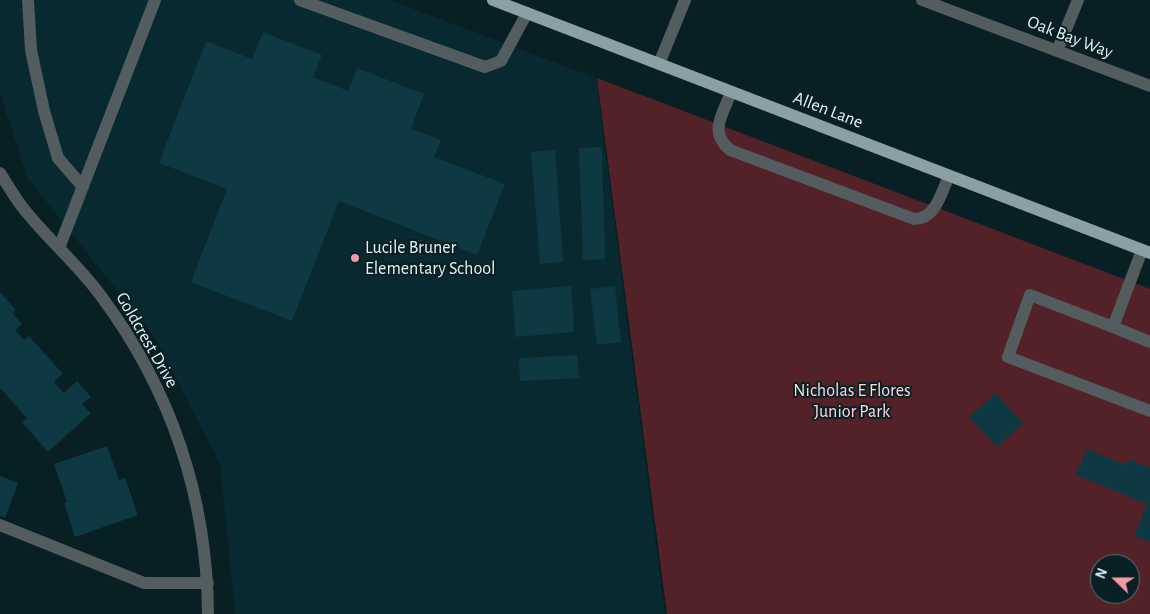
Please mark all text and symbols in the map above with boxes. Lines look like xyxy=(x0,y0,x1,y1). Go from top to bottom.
street label: Oak Bay Way xyxy=(1024,11,1116,63)
street label: Allen Lane xyxy=(790,87,866,133)
place label: Lucile Bruner Elementary School xyxy=(365,237,495,280)
marker: Lucile Bruner Elementary School xyxy=(349,252,361,264)
street label: Goldcrest Drive xyxy=(111,288,183,392)
park label: Nicholas E Flores Junior Park xyxy=(793,380,911,422)
north arrow xyxy=(1090,554,1140,604)
text: N xyxy=(1094,567,1110,581)

